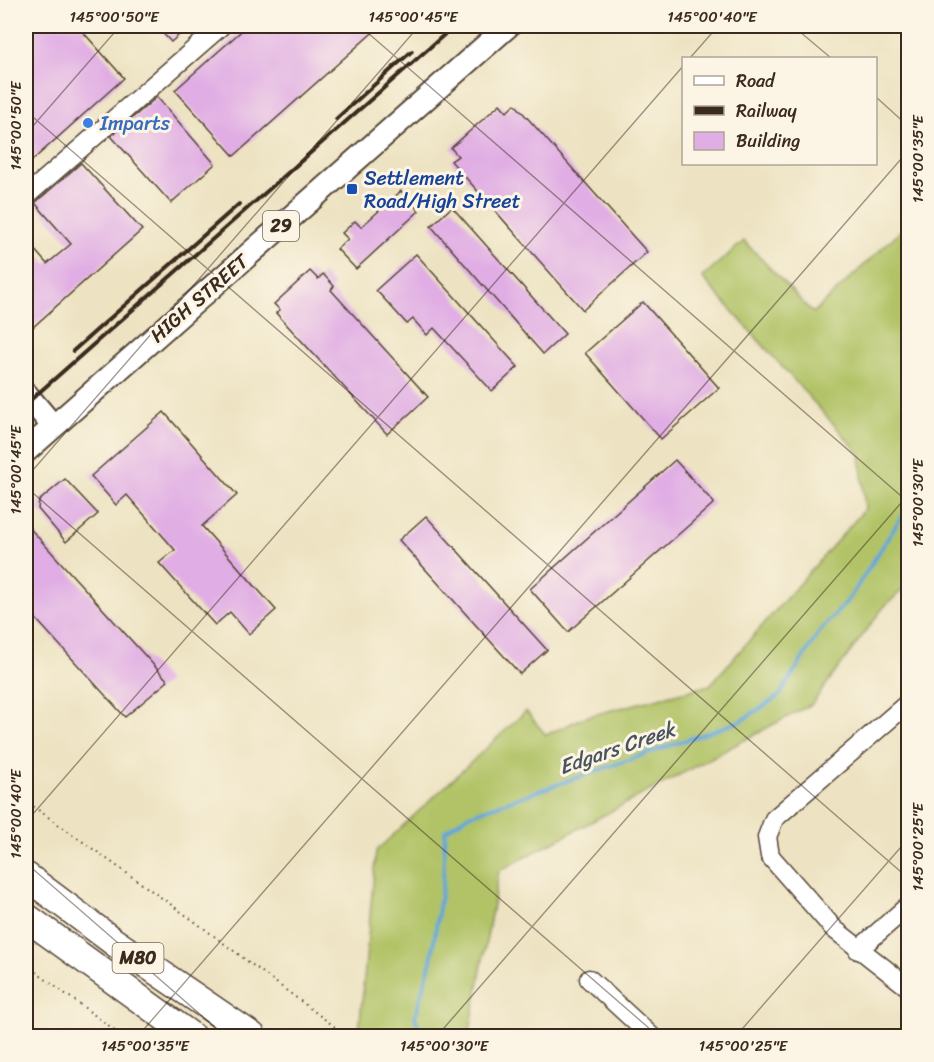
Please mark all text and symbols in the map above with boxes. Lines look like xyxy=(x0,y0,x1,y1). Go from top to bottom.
text: 145°00'50"E xyxy=(69,4,160,30)
text: 145°00'45"E xyxy=(368,4,459,30)
text: 145°00'40"E xyxy=(667,4,758,30)
legend xyxy=(682,57,877,165)
text: Road xyxy=(736,65,776,97)
text: 145°00'50"E xyxy=(3,80,29,171)
text: Railway xyxy=(736,95,798,127)
place label: Imparts xyxy=(99,106,171,141)
text: 145°00'35"E xyxy=(905,113,931,203)
marker: Imparts xyxy=(81,116,95,130)
text: Building xyxy=(736,125,800,157)
place label: Settlement Road/High Street xyxy=(364,161,521,219)
marker: Settlement Road/High Street xyxy=(345,182,359,196)
road number: 29 xyxy=(263,211,299,241)
street label: HIGH STREET xyxy=(142,244,258,352)
text: 145°00'45"E xyxy=(3,424,29,515)
text: 145°00'30"E xyxy=(905,457,931,547)
water label: Edgars Creek xyxy=(553,710,682,786)
text: 145°00'40"E xyxy=(3,768,29,859)
text: 145°00'25"E xyxy=(905,801,931,891)
road number: M80 xyxy=(112,943,164,973)
text: 145°00'35"E xyxy=(101,1033,191,1059)
text: 145°00'30"E xyxy=(400,1033,490,1059)
text: 145°00'25"E xyxy=(699,1033,789,1059)

